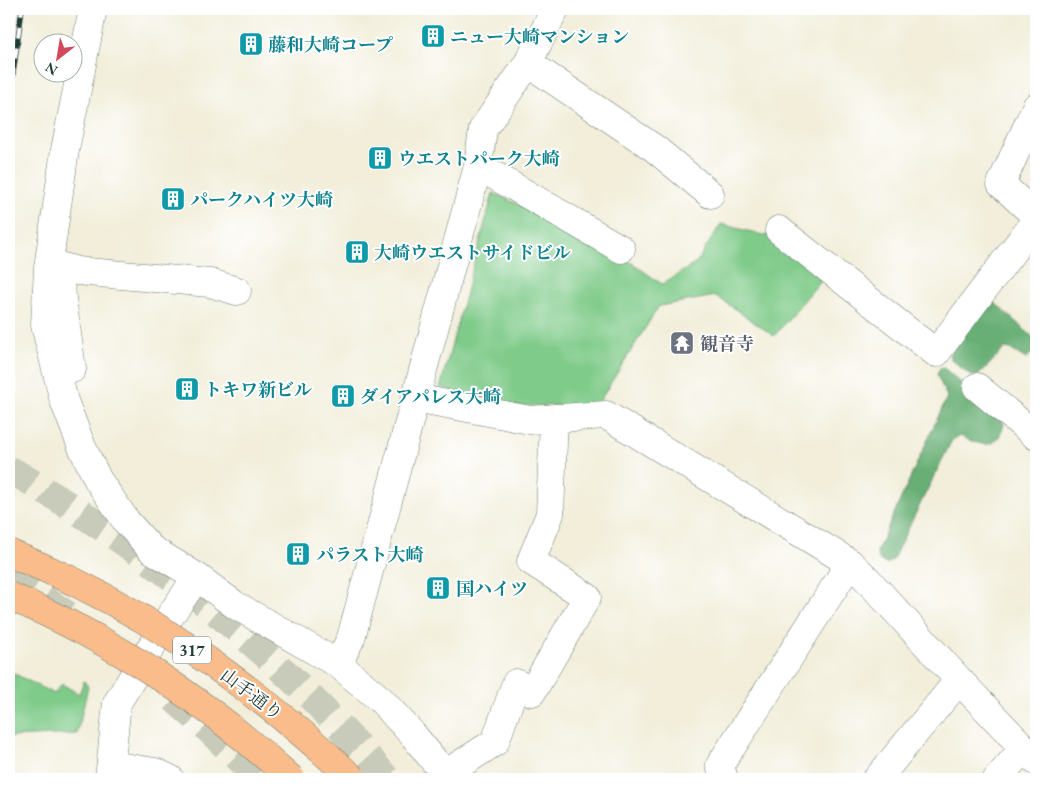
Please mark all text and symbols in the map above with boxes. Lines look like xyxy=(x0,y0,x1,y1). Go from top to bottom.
building icon: ニュー大崎マンション xyxy=(420,23,446,49)
place label: ニュー大崎マンション xyxy=(450,25,629,48)
building icon: 藤和大崎コープ xyxy=(238,31,264,57)
north arrow xyxy=(32,32,82,82)
place label: 藤和大崎コープ xyxy=(268,33,393,56)
text: N xyxy=(41,58,61,80)
building icon: ウエストパーク大崎 xyxy=(367,145,393,171)
place label: ウエストパーク大崎 xyxy=(398,147,560,170)
building icon: パークハイツ大崎 xyxy=(160,186,186,212)
place label: パークハイツ大崎 xyxy=(190,188,333,211)
building icon: 大崎ウエストサイドビル xyxy=(344,239,370,265)
place label: 大崎ウエストサイドビル xyxy=(374,241,571,264)
temple icon: 観音寺 xyxy=(669,330,695,356)
place label: 観音寺 xyxy=(700,332,754,355)
building icon: トキワ新ビル xyxy=(174,376,200,402)
place label: トキワ新ビル xyxy=(204,378,312,401)
building icon: ダイアパレス大崎 xyxy=(330,383,356,409)
place label: ダイアパレス大崎 xyxy=(360,385,501,408)
building icon: パラスト大崎 xyxy=(285,541,311,567)
place label: パラスト大崎 xyxy=(316,543,423,566)
building icon: 国ハイツ xyxy=(425,575,451,601)
place label: 国ハイツ xyxy=(456,577,528,600)
road number: 317 xyxy=(173,636,211,664)
street label: 山手通り xyxy=(216,663,288,725)

